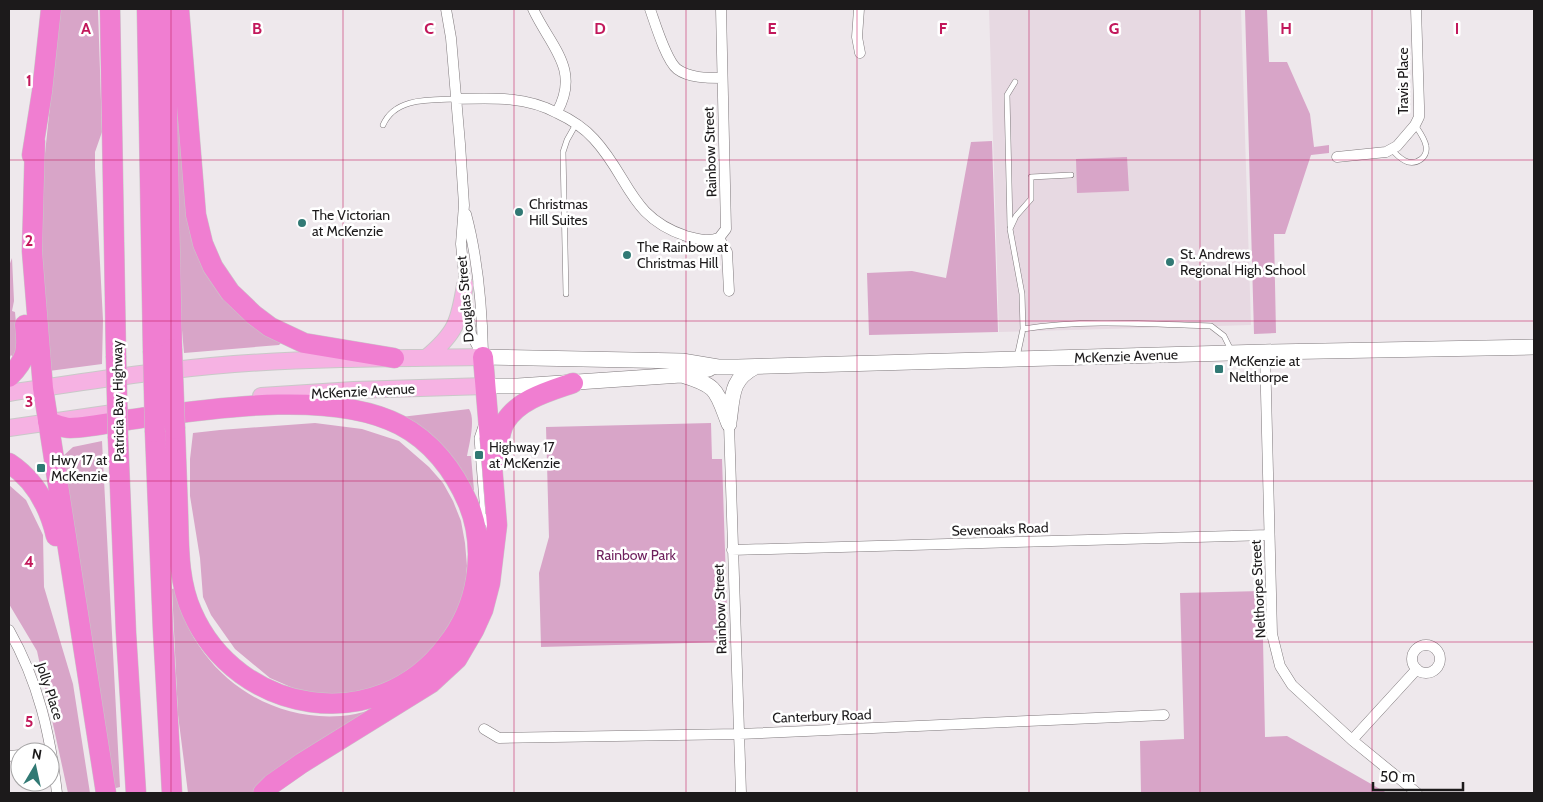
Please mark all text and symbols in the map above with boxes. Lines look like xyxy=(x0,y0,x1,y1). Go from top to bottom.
text: A xyxy=(81,19,91,38)
text: B xyxy=(252,19,262,38)
text: C xyxy=(424,19,434,38)
text: D xyxy=(594,19,606,38)
text: E xyxy=(767,19,777,38)
text: F xyxy=(939,19,948,38)
text: G xyxy=(1109,19,1119,38)
text: H xyxy=(1280,19,1292,38)
text: I xyxy=(1455,19,1459,38)
street label: Travis Place xyxy=(1394,47,1412,115)
text: 1 xyxy=(26,71,32,90)
street label: Rainbow Street xyxy=(699,106,721,198)
place label: Christmas Hill Suites xyxy=(529,195,588,229)
place label: The Victorian at McKenzie xyxy=(312,206,390,240)
marker: Christmas Hill Suites xyxy=(513,206,525,218)
marker: The Victorian at McKenzie xyxy=(296,217,308,229)
text: 2 xyxy=(25,231,33,250)
place label: The Rainbow at Christmas Hill xyxy=(637,238,728,272)
place label: St. Andrews Regional High School xyxy=(1180,245,1306,279)
marker: The Rainbow at Christmas Hill xyxy=(621,249,633,261)
street label: Douglas Street xyxy=(452,255,478,343)
marker: St. Andrews Regional High School xyxy=(1164,256,1176,268)
street label: Patricia Bay Highway xyxy=(108,340,128,462)
street label: McKenzie Avenue xyxy=(1074,345,1178,367)
place label: McKenzie at Nelthorpe xyxy=(1229,352,1300,386)
marker: McKenzie at Nelthorpe xyxy=(1213,363,1225,375)
street label: McKenzie Avenue xyxy=(311,379,415,403)
text: 3 xyxy=(25,392,33,411)
place label: Highway 17 at McKenzie xyxy=(489,438,560,472)
marker: Highway 17 at McKenzie xyxy=(473,449,485,461)
place label: Hwy 17 at McKenzie xyxy=(51,451,108,485)
marker: Hwy 17 at McKenzie xyxy=(35,462,47,474)
street label: Sevenoaks Road xyxy=(951,518,1049,540)
street label: Nelthorpe Street xyxy=(1246,539,1270,639)
park label: Rainbow Park xyxy=(596,546,677,564)
text: 4 xyxy=(24,552,34,571)
street label: Rainbow Street xyxy=(709,563,731,655)
street label: Jolly Place xyxy=(32,659,68,722)
street label: Canterbury Road xyxy=(772,705,872,727)
text: 5 xyxy=(25,712,33,731)
north arrow xyxy=(10,742,60,792)
text: N xyxy=(31,744,43,764)
scale bar xyxy=(1373,760,1463,792)
text: 50 m xyxy=(1380,768,1415,786)

